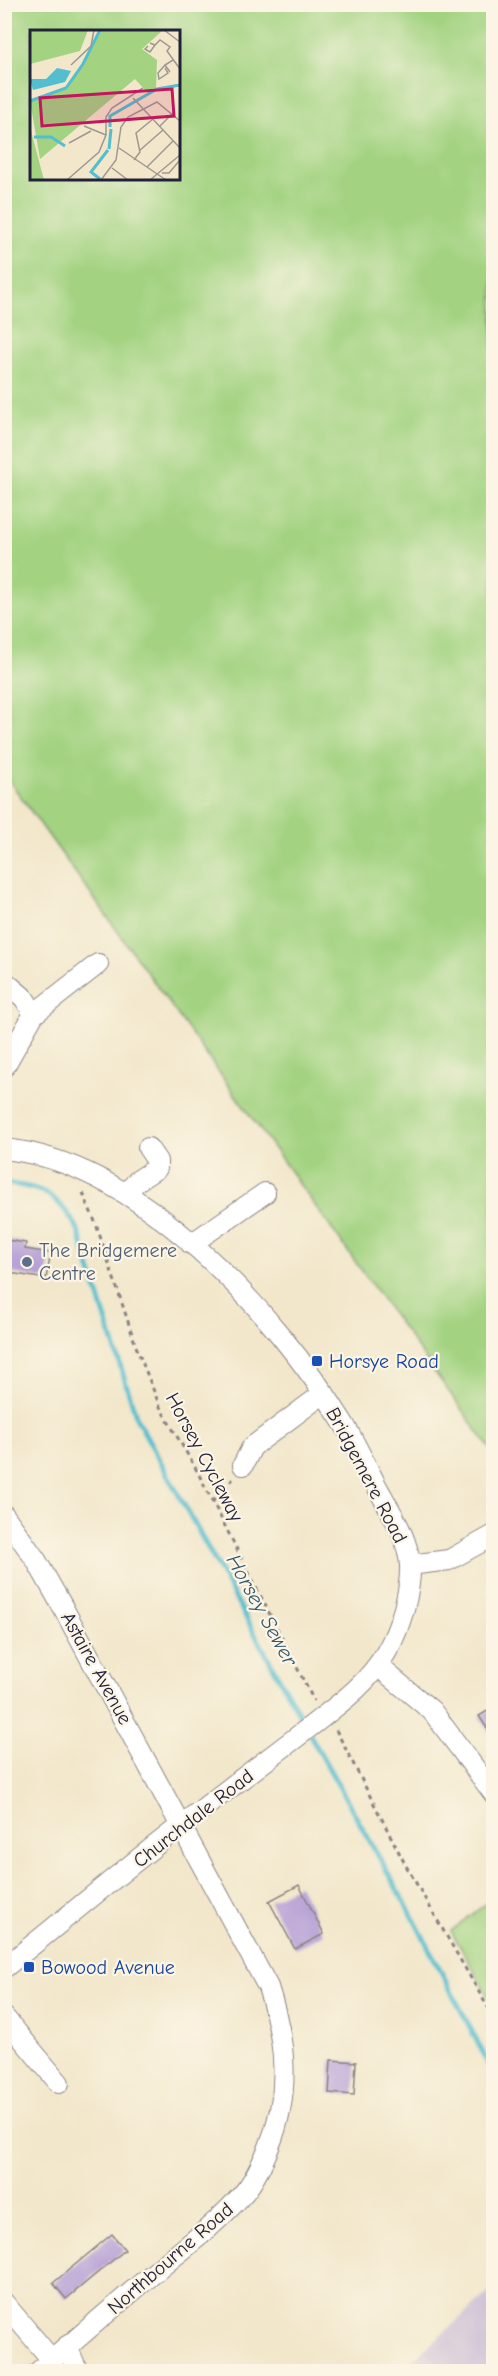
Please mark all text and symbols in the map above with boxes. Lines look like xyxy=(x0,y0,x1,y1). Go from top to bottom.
inset map xyxy=(30,30,180,180)
place label: The Bridgemere Centre xyxy=(39,1239,177,1285)
marker: The Bridgemere Centre xyxy=(20,1255,34,1269)
place label: Horsye Road xyxy=(329,1350,439,1373)
marker: Horsye Road xyxy=(310,1354,324,1368)
street label: Horsey Cycleway xyxy=(161,1389,248,1526)
street label: Bridgemere Road xyxy=(321,1404,412,1547)
water label: Horsey Sewer xyxy=(222,1550,303,1671)
street label: Astaire Avenue xyxy=(56,1608,137,1729)
street label: Churchdale Road xyxy=(129,1764,258,1872)
place label: Bowood Avenue xyxy=(41,1956,175,1979)
marker: Bowood Avenue xyxy=(22,1960,36,1974)
street label: Northbourne Road xyxy=(103,2198,238,2319)

